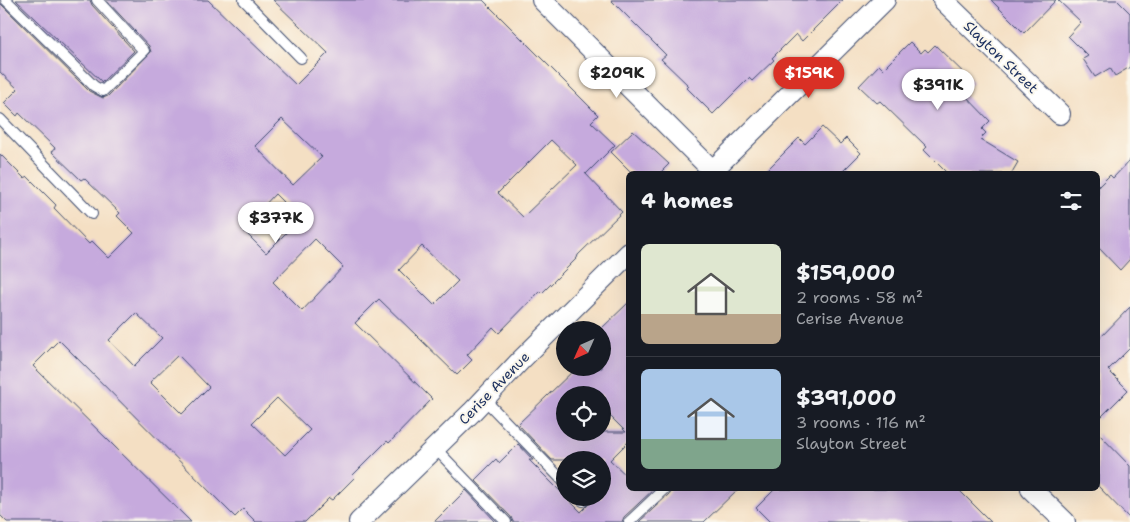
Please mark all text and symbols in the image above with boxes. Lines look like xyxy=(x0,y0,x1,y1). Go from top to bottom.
street label: Slayton Street xyxy=(960,17,1042,97)
pin: $209K xyxy=(582,56,652,99)
pin: $159K xyxy=(774,56,844,99)
text: $209K xyxy=(590,62,644,83)
text: $159K xyxy=(784,62,834,83)
pin: $391K xyxy=(903,68,973,111)
text: $391K xyxy=(913,74,963,95)
text: 4 homes xyxy=(641,187,733,215)
icon: filters xyxy=(1057,187,1085,215)
pin: $377K xyxy=(241,202,311,244)
text: $377K xyxy=(249,207,303,228)
text: $159,000 xyxy=(796,259,895,287)
icon: home xyxy=(681,264,741,324)
text: 2 rooms · 58 m² xyxy=(796,287,923,308)
text: Cerise Avenue xyxy=(796,308,904,329)
north arrow xyxy=(556,321,611,376)
map controls xyxy=(556,321,611,506)
street label: Cerise Avenue xyxy=(455,348,533,428)
text: $391,000 xyxy=(796,384,896,412)
button: locate xyxy=(556,386,611,441)
icon: home xyxy=(681,389,741,449)
text: 3 rooms · 116 m² xyxy=(796,412,926,433)
text: Slayton Street xyxy=(796,433,907,454)
button: layers xyxy=(556,451,611,506)

